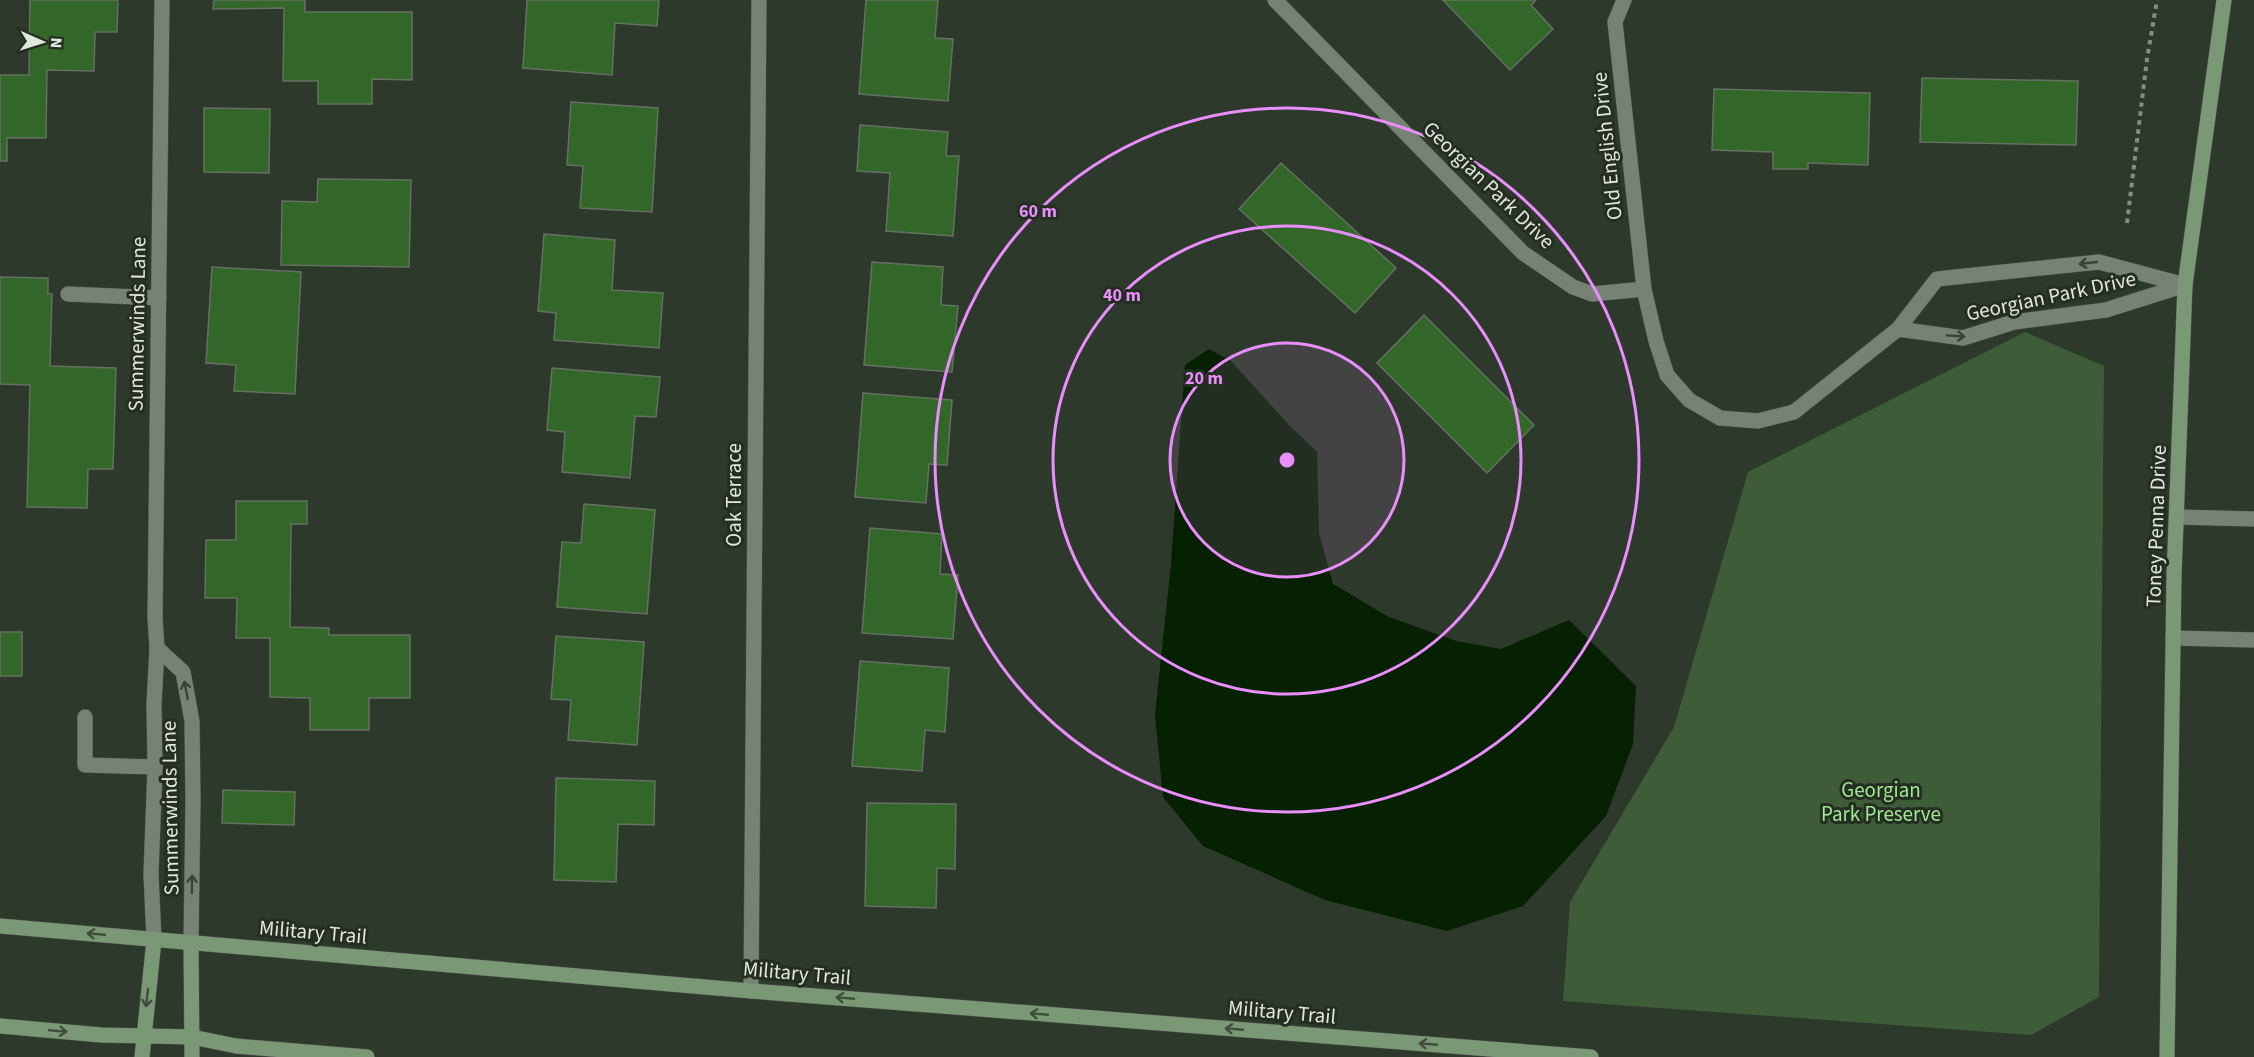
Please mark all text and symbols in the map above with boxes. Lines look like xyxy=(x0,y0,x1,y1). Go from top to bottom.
north arrow xyxy=(12,12,72,72)
text: N xyxy=(45,37,67,49)
street label: Old English Drive xyxy=(1584,70,1630,222)
street label: Georgian Park Drive xyxy=(1416,114,1562,256)
text: 60 m xyxy=(1019,199,1057,224)
street label: Summerwinds Lane xyxy=(120,236,154,412)
one-way arrow xyxy=(2078,258,2098,269)
street label: Georgian Park Drive xyxy=(1963,263,2139,329)
text: 40 m xyxy=(1103,283,1141,308)
one-way arrow xyxy=(1946,331,1965,342)
text: 20 m xyxy=(1185,366,1223,391)
street label: Oak Terrace xyxy=(719,443,749,547)
street label: Toney Penna Drive xyxy=(2138,444,2174,608)
centre of rings xyxy=(1277,450,1297,470)
one-way arrow xyxy=(180,680,191,700)
street label: Summerwinds Lane xyxy=(153,720,187,896)
park label: Georgian Park Preserve xyxy=(1821,775,1941,829)
one-way arrow xyxy=(186,875,198,895)
street label: Military Trail xyxy=(258,912,368,952)
one-way arrow xyxy=(87,929,107,940)
street label: Military Trail xyxy=(742,953,852,993)
one-way arrow xyxy=(142,988,153,1008)
one-way arrow xyxy=(836,992,856,1003)
street label: Military Trail xyxy=(1227,992,1337,1032)
one-way arrow xyxy=(1030,1008,1050,1019)
one-way arrow xyxy=(1224,1023,1244,1034)
one-way arrow xyxy=(48,1026,68,1037)
one-way arrow xyxy=(1419,1038,1439,1049)

